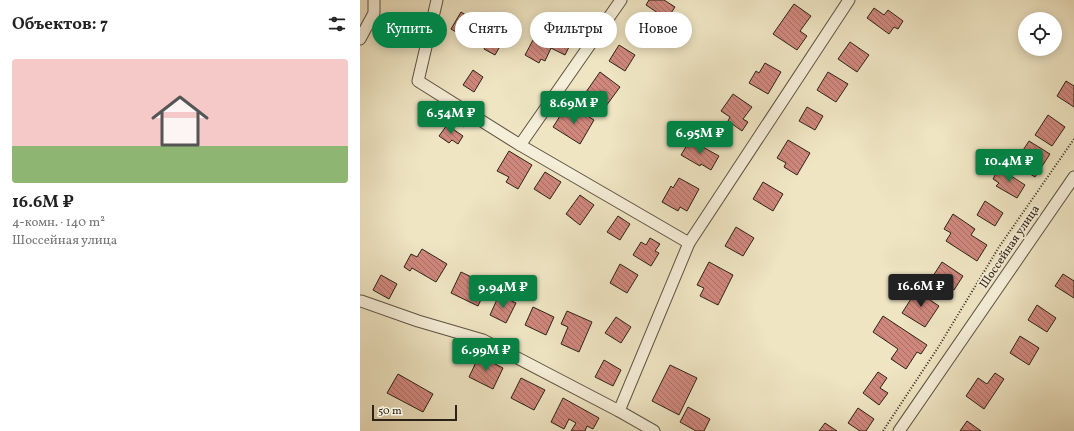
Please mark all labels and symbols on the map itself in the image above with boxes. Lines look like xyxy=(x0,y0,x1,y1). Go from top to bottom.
pin: 8.69M ₽ xyxy=(537,91,611,125)
pin: 6.54M ₽ xyxy=(414,101,488,135)
pin: 6.95M ₽ xyxy=(663,121,737,155)
pin: 10.4M ₽ xyxy=(972,149,1046,183)
street label: Шоссейная улица xyxy=(976,202,1044,292)
pin: 16.6M ₽ xyxy=(884,274,958,308)
pin: 9.94M ₽ xyxy=(466,275,540,309)
pin: 6.99M ₽ xyxy=(449,338,523,372)
scale bar xyxy=(372,403,457,422)

